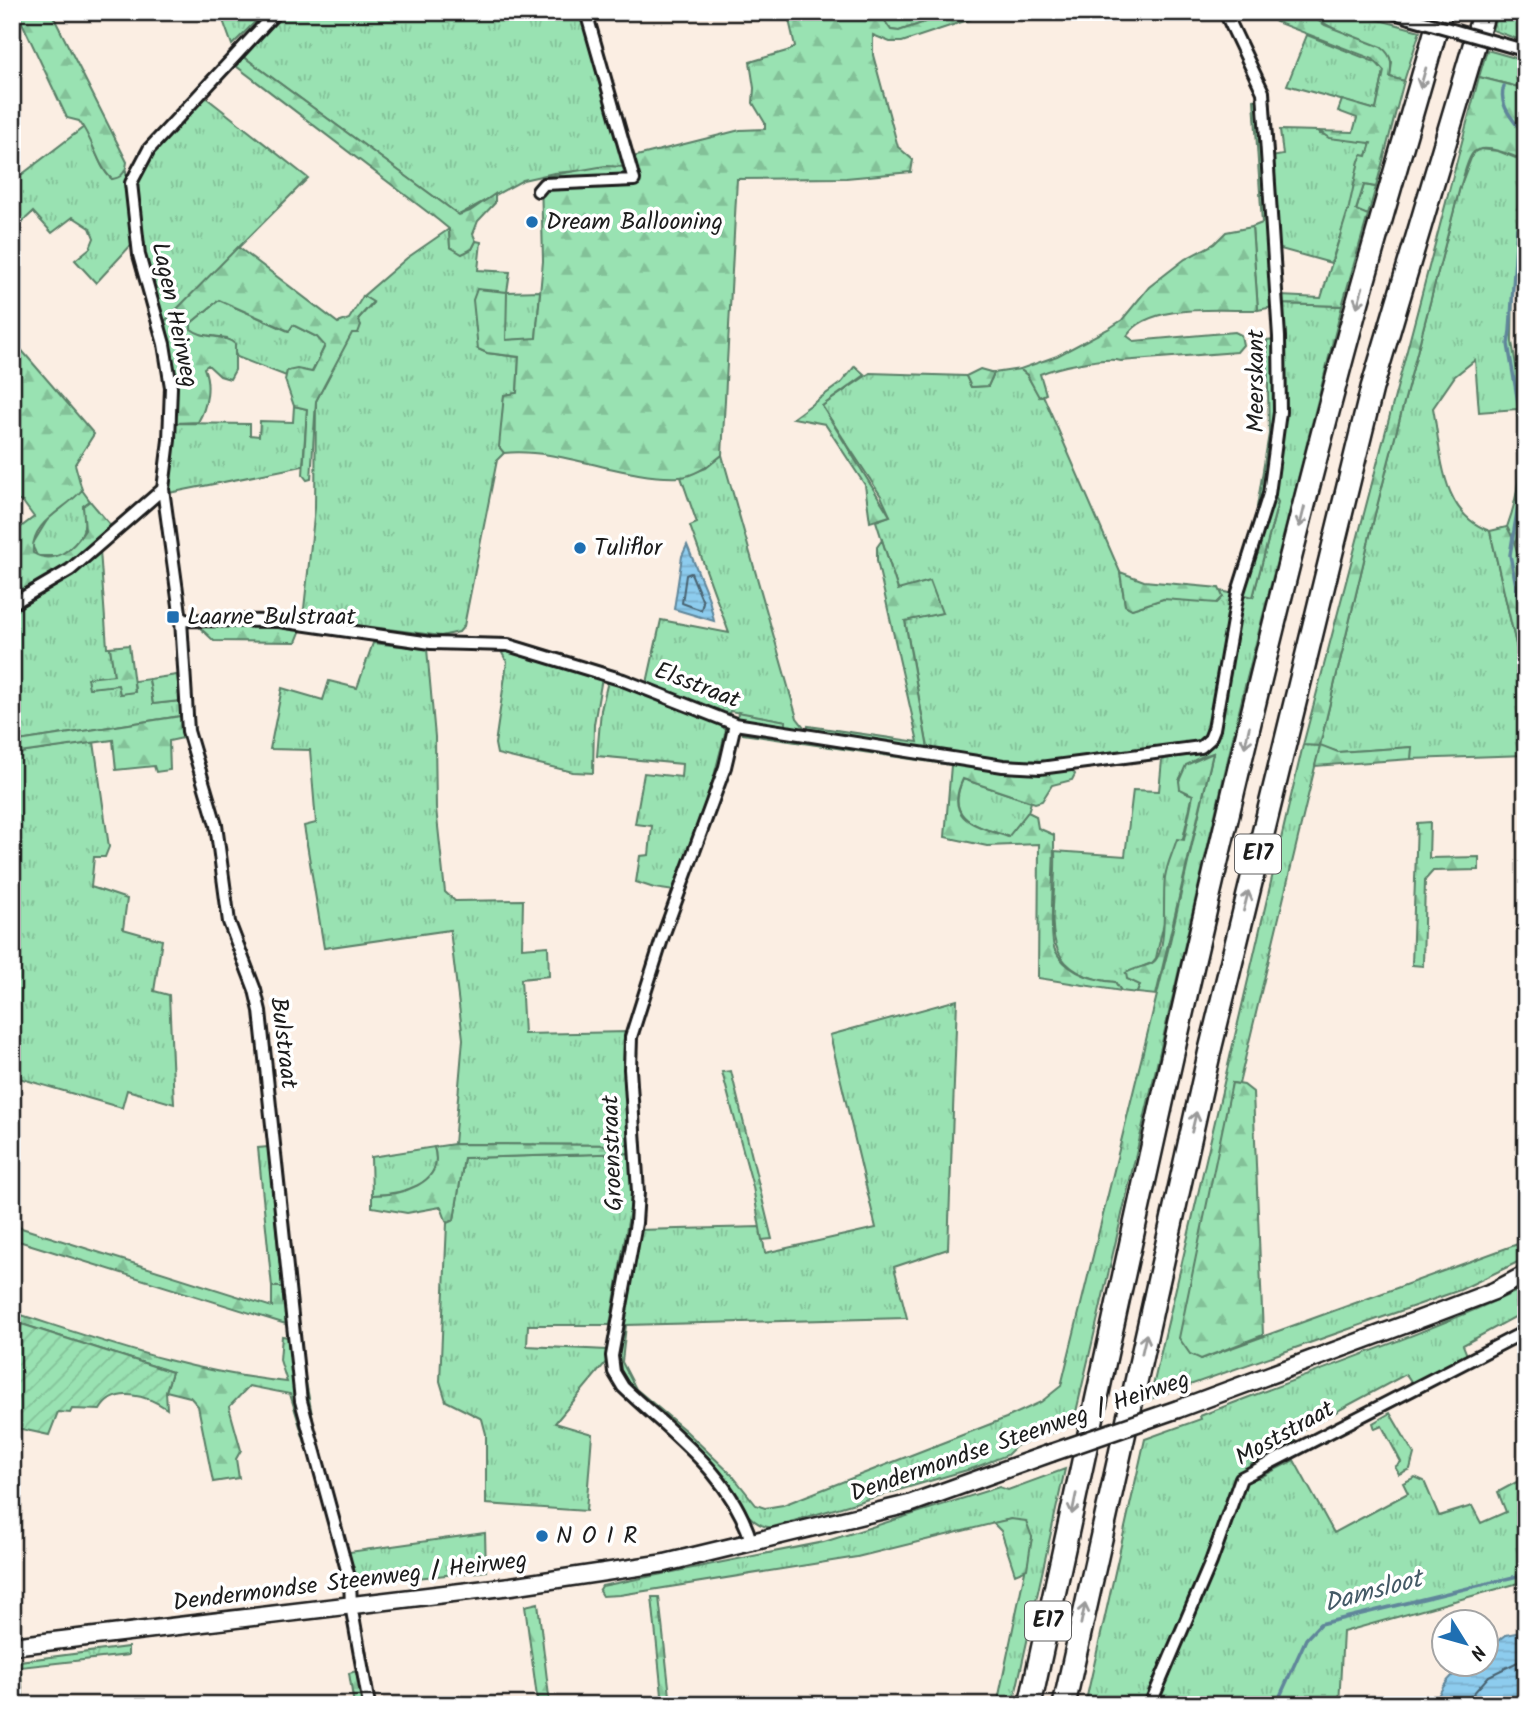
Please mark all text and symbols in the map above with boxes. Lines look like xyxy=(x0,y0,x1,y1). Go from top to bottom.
one-way arrow xyxy=(1415,67,1428,89)
place label: Dream Ballooning xyxy=(546,203,723,242)
marker: Dream Ballooning xyxy=(524,214,540,230)
street label: Lagen Heirweg xyxy=(140,239,208,391)
one-way arrow xyxy=(1353,285,1366,307)
street label: Meerskant xyxy=(1237,329,1276,433)
one-way arrow xyxy=(1295,505,1308,528)
place label: Tuliflor xyxy=(594,529,664,568)
marker: Tuliflor xyxy=(572,540,588,556)
place label: Laarne Bulstraat xyxy=(187,598,356,637)
marker: Laarne Bulstraat xyxy=(165,609,181,625)
street label: Elsstraat xyxy=(648,652,746,720)
one-way arrow xyxy=(1240,725,1254,748)
road number: E17 xyxy=(1235,834,1281,874)
one-way arrow xyxy=(1240,890,1253,913)
street label: Bulstraat xyxy=(258,995,308,1092)
street label: Groenstraat xyxy=(591,1093,635,1212)
one-way arrow xyxy=(1187,1111,1201,1134)
one-way arrow xyxy=(1138,1333,1151,1356)
street label: Dendermondse Steenweg / Heirweg xyxy=(845,1361,1195,1513)
street label: Moststraat xyxy=(1228,1390,1343,1477)
one-way arrow xyxy=(1067,1492,1080,1515)
place label: N O I R xyxy=(556,1517,637,1556)
marker: N O I R xyxy=(534,1528,550,1544)
street label: Dendermondse Steenweg / Heirweg xyxy=(171,1541,529,1623)
water label: Damsloot xyxy=(1319,1558,1431,1625)
road number: E17 xyxy=(1025,1602,1071,1640)
one-way arrow xyxy=(1077,1603,1090,1626)
north arrow xyxy=(1430,1608,1500,1678)
text: N xyxy=(1461,1638,1493,1666)

